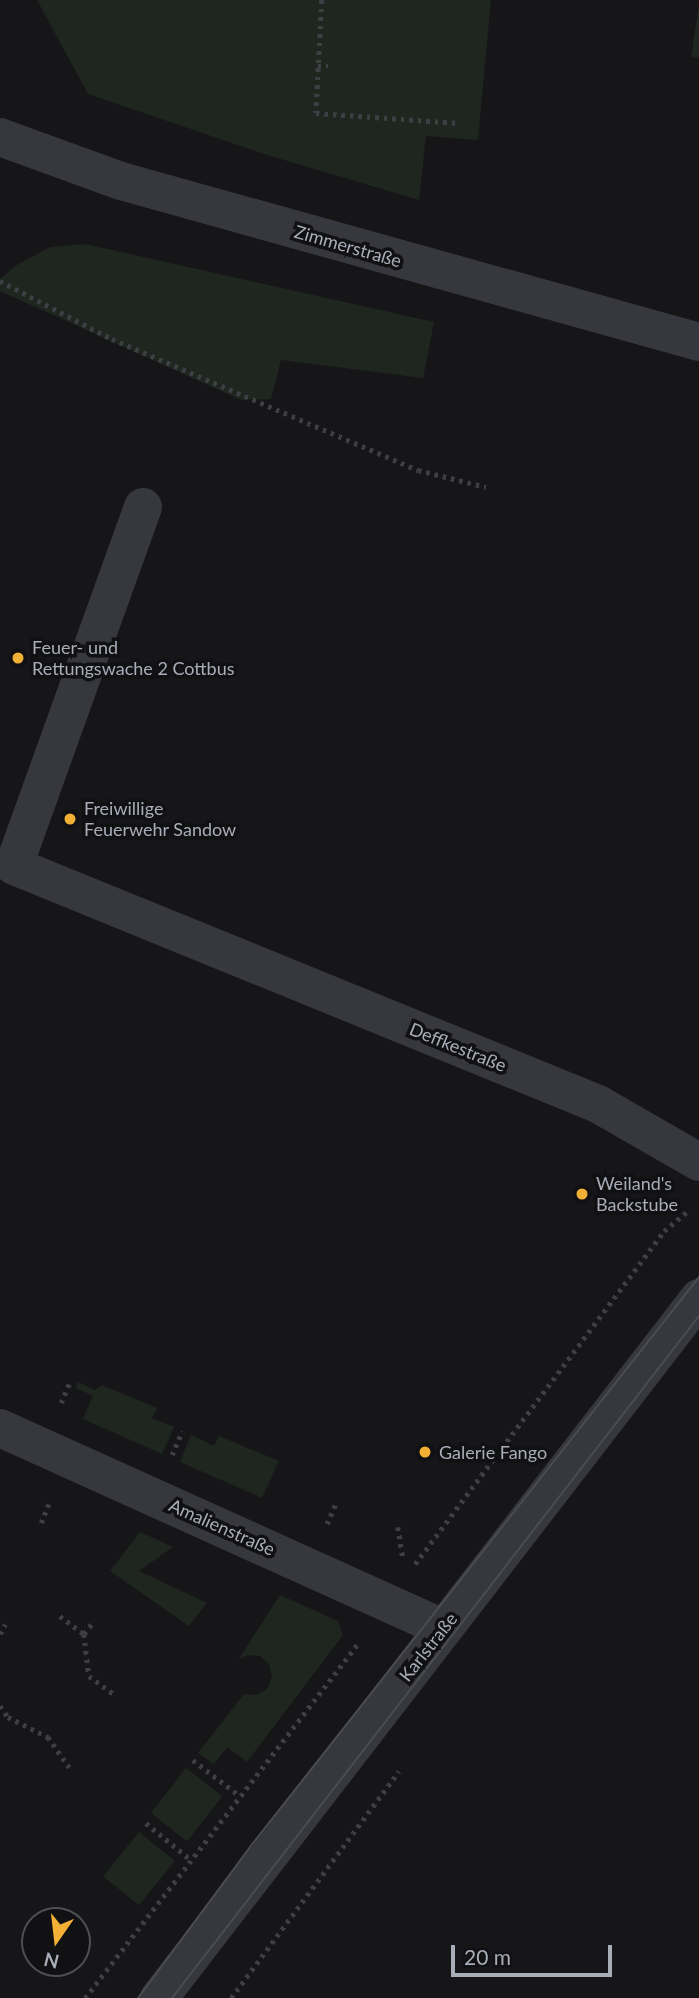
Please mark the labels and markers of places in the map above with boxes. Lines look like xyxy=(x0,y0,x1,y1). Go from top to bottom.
place label: Feuer- und Rettungswache 2 Cottbus xyxy=(32,637,235,680)
marker: Feuer- und Rettungswache 2 Cottbus xyxy=(10,650,26,666)
place label: Freiwillige Feuerwehr Sandow xyxy=(84,798,237,840)
marker: Freiwillige Feuerwehr Sandow xyxy=(62,811,78,827)
place label: Weiland's Backstube xyxy=(596,1173,678,1216)
marker: Weiland's Backstube xyxy=(574,1186,590,1202)
place label: Galerie Fango xyxy=(439,1441,547,1463)
marker: Galerie Fango xyxy=(417,1444,433,1460)

